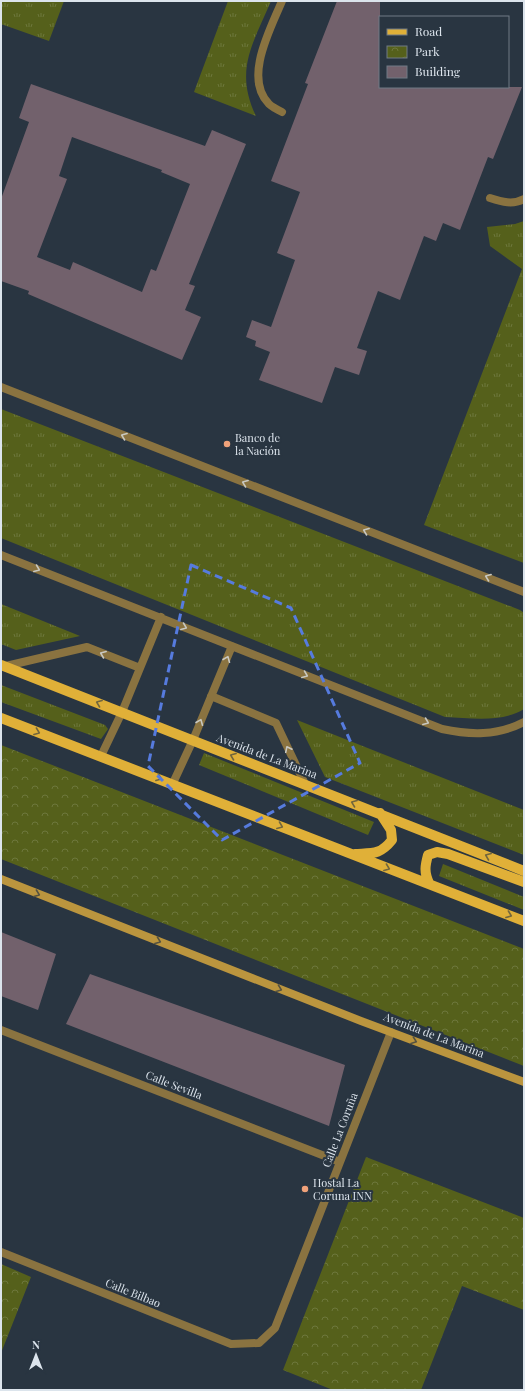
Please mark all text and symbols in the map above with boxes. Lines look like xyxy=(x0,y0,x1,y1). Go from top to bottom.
legend xyxy=(379,16,509,88)
text: Road xyxy=(415,23,442,39)
text: Park xyxy=(415,43,440,59)
text: Building xyxy=(415,63,461,79)
place label: Banco de la Nación xyxy=(235,430,281,458)
one-way arrow xyxy=(121,432,128,440)
marker: Banco de la Nación xyxy=(222,439,232,449)
one-way arrow xyxy=(242,480,249,488)
one-way arrow xyxy=(363,527,370,535)
one-way arrow xyxy=(34,564,41,572)
one-way arrow xyxy=(484,574,491,582)
one-way arrow xyxy=(181,622,188,630)
one-way arrow xyxy=(100,650,107,658)
one-way arrow xyxy=(222,655,230,662)
one-way arrow xyxy=(302,670,309,678)
one-way arrow xyxy=(96,700,103,708)
one-way arrow xyxy=(423,718,430,726)
one-way arrow xyxy=(196,719,204,726)
one-way arrow xyxy=(34,727,41,735)
street label: Avenida de La Marina xyxy=(214,729,320,782)
one-way arrow xyxy=(285,745,293,753)
one-way arrow xyxy=(230,752,237,760)
one-way arrow xyxy=(154,773,162,781)
one-way arrow xyxy=(351,800,359,808)
one-way arrow xyxy=(276,821,283,829)
one-way arrow xyxy=(484,853,491,861)
one-way arrow xyxy=(384,863,391,871)
one-way arrow xyxy=(34,889,41,897)
one-way arrow xyxy=(505,910,512,918)
one-way arrow xyxy=(155,937,162,945)
one-way arrow xyxy=(276,984,283,992)
street label: Avenida de La Marina xyxy=(381,1008,487,1061)
one-way arrow xyxy=(410,1036,417,1044)
street label: Calle Sevilla xyxy=(144,1067,205,1102)
street label: Calle La Coruña xyxy=(318,1090,361,1169)
place label: Hostal La Coruna INN xyxy=(313,1175,372,1203)
marker: Hostal La Coruna INN xyxy=(300,1184,310,1194)
street label: Calle Bilbao xyxy=(103,1275,163,1310)
north arrow xyxy=(16,1335,56,1375)
text: N xyxy=(32,1337,40,1352)

